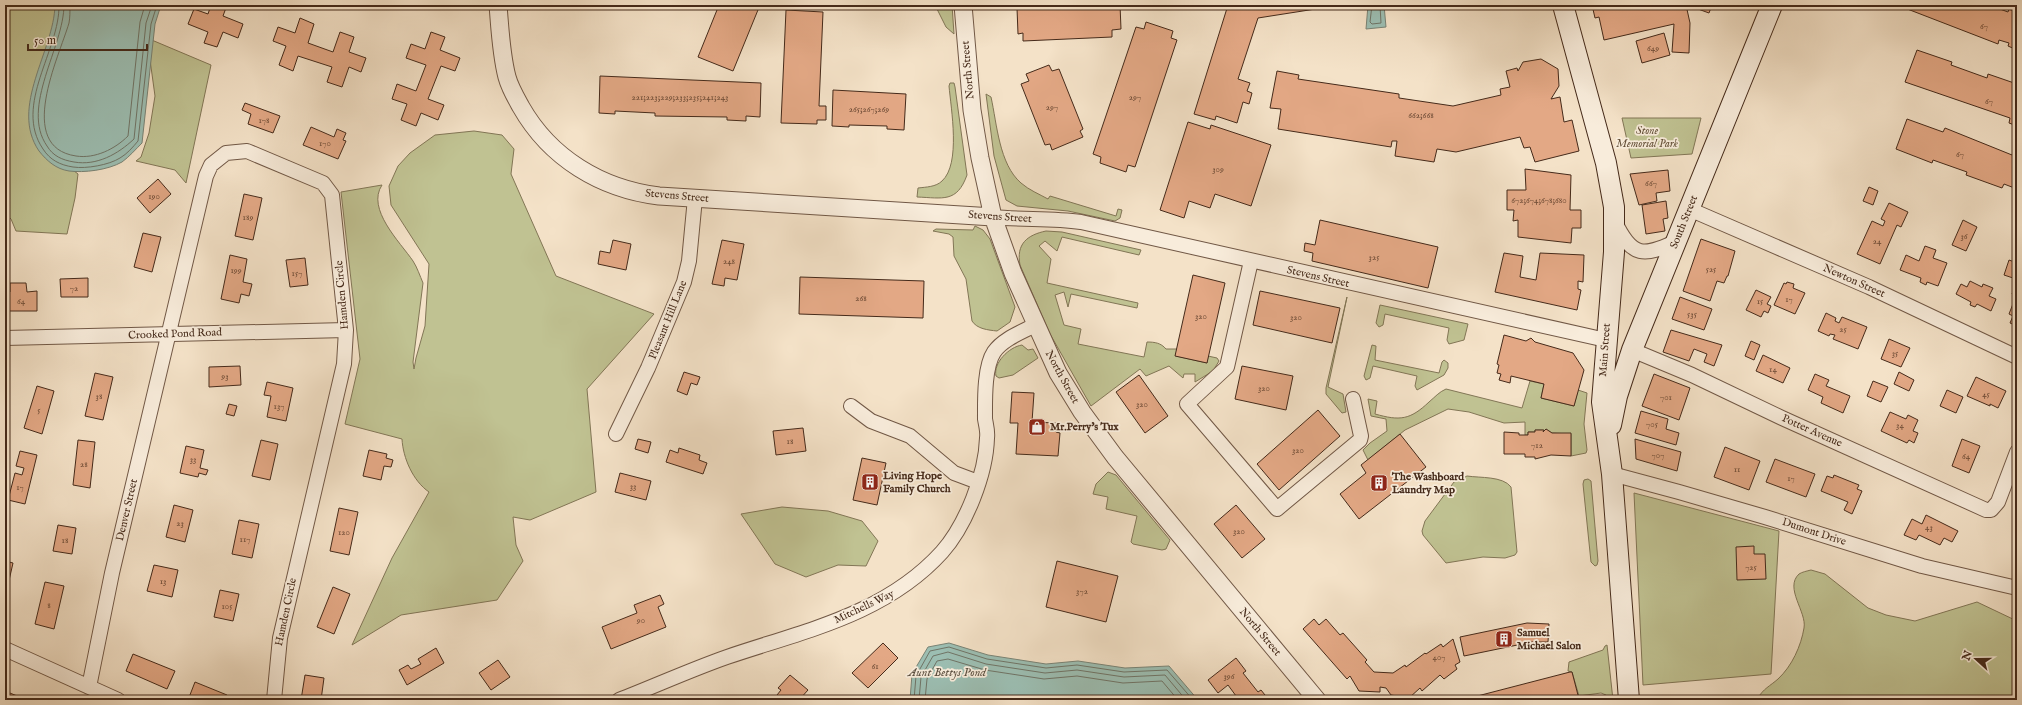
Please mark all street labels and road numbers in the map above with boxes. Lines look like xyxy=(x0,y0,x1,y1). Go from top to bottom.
street label: North Street xyxy=(958,40,978,100)
street label: Stevens Street xyxy=(645,186,710,206)
street label: South Street xyxy=(1667,193,1701,251)
street label: Stevens Street xyxy=(968,208,1033,226)
street label: Hamden Circle xyxy=(332,260,352,330)
street label: Newton Street xyxy=(1821,261,1888,301)
street label: Stevens Street xyxy=(1285,263,1351,291)
street label: Pleasant Hill Lane xyxy=(646,278,690,362)
street label: Main Street xyxy=(1596,323,1614,377)
street label: Crooked Pond Road xyxy=(128,325,222,343)
street label: North Street xyxy=(1042,348,1082,406)
street label: Potter Avenue xyxy=(1780,411,1844,451)
street label: Denver Street xyxy=(113,477,141,542)
street label: Dumont Drive xyxy=(1780,515,1848,549)
street label: Hamden Circle xyxy=(272,577,300,647)
street label: Mitchells Way xyxy=(832,587,897,627)
street label: North Street xyxy=(1236,605,1284,659)

